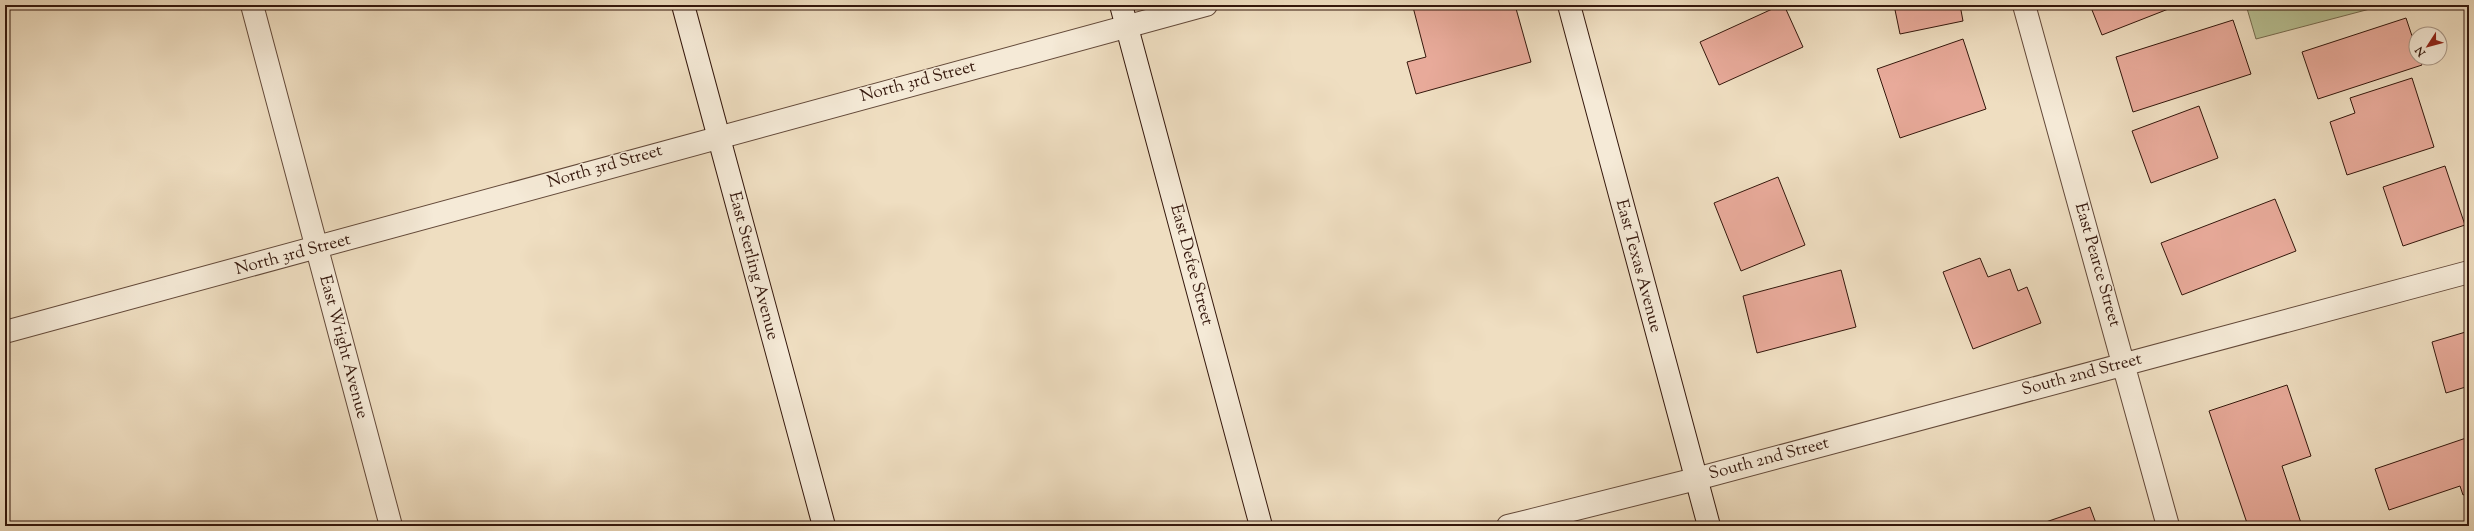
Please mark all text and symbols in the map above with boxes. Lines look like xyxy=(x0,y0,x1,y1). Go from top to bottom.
north arrow xyxy=(2408,26,2448,66)
text: N xyxy=(2412,43,2430,60)
street label: North 3rd Street xyxy=(858,55,979,109)
street label: North 3rd Street xyxy=(545,139,665,195)
street label: East Sterling Avenue xyxy=(722,189,784,343)
street label: East Texas Avenue xyxy=(1609,197,1667,335)
street label: East Pearce Street xyxy=(2068,200,2126,330)
street label: East Defee Street xyxy=(1163,202,1219,328)
street label: North 3rd Street xyxy=(233,228,354,282)
street label: East Wright Avenue xyxy=(312,273,374,421)
street label: South 2nd Street xyxy=(2019,347,2145,403)
street label: South 2nd Street xyxy=(1706,431,1832,487)

